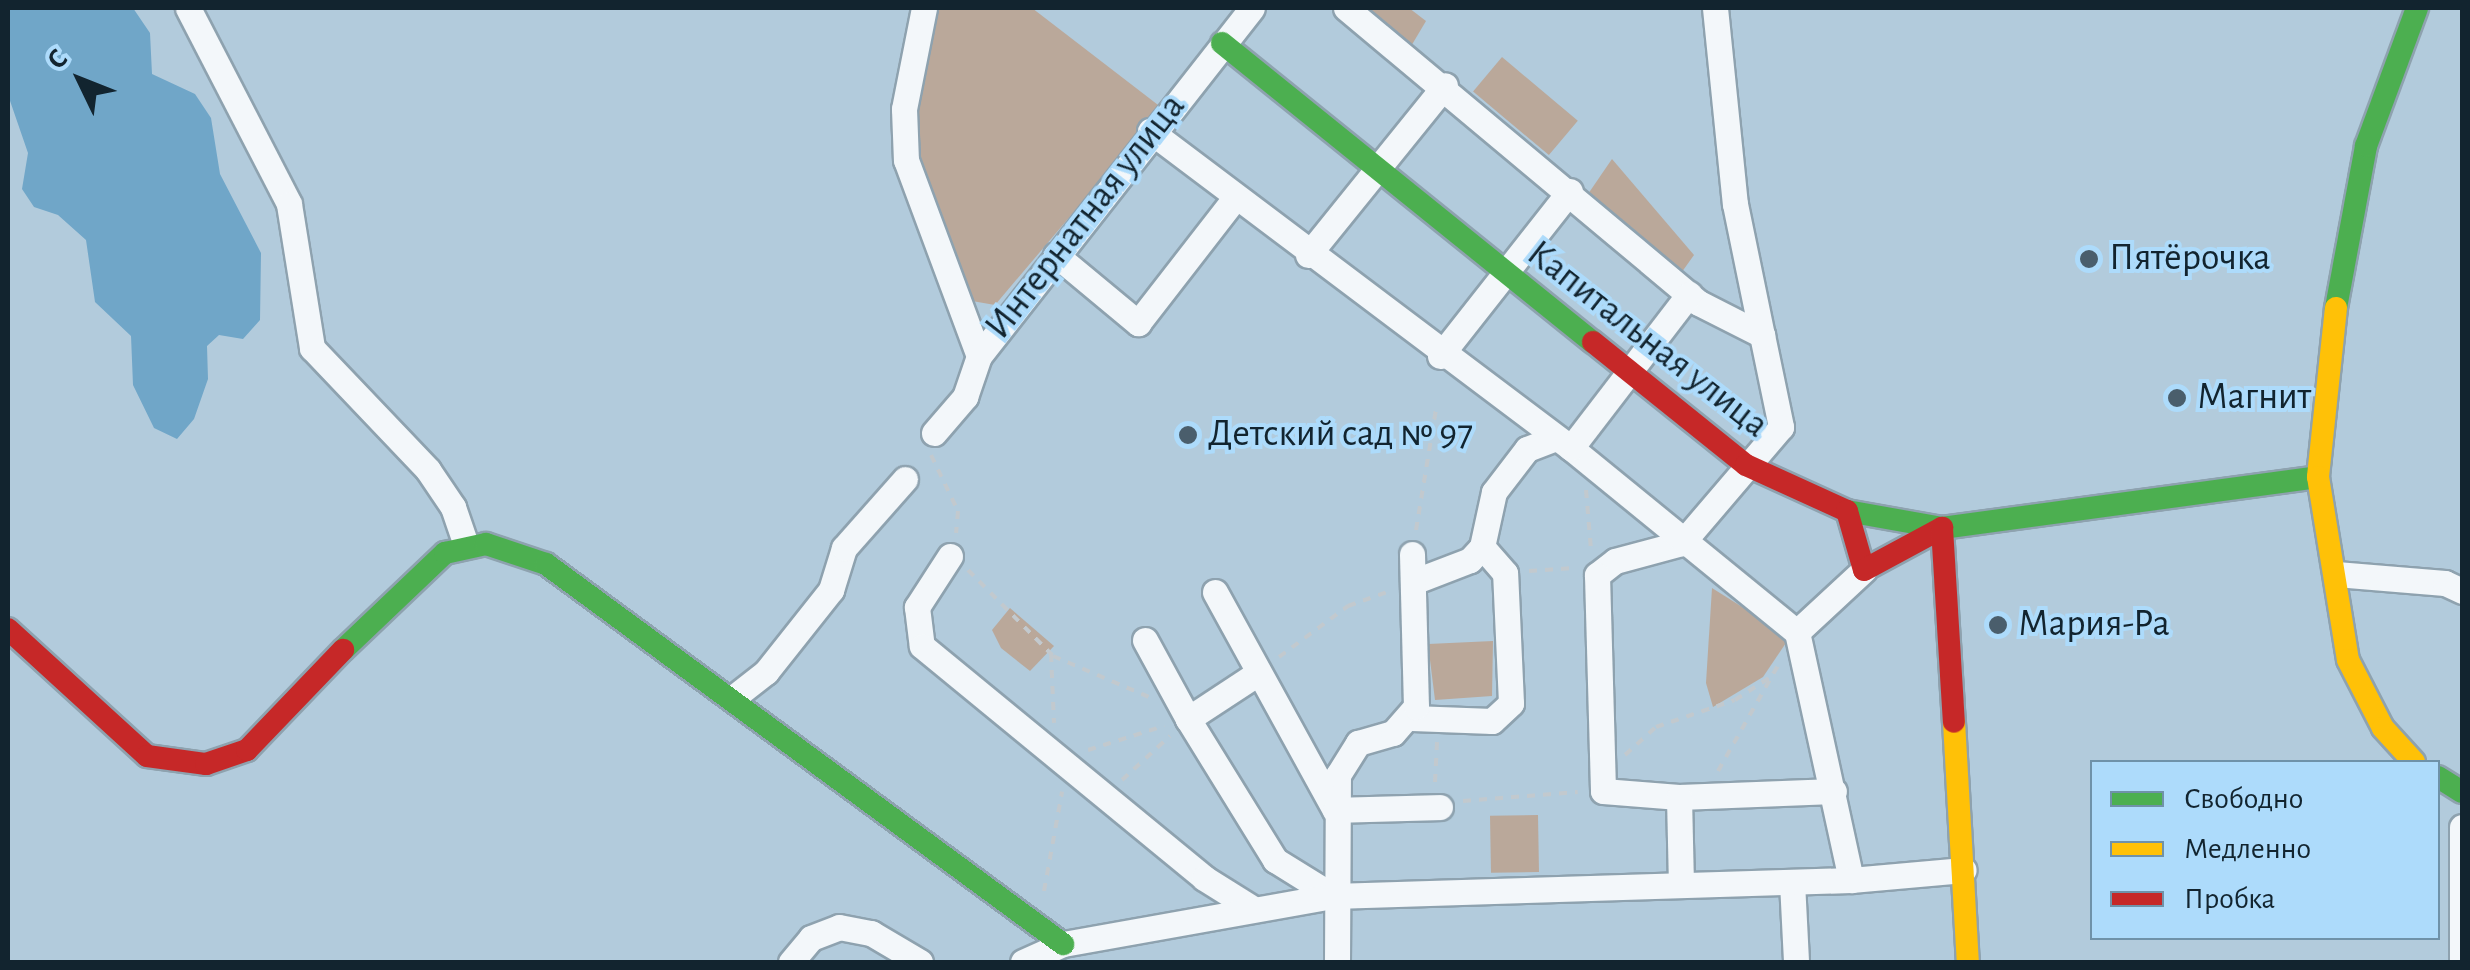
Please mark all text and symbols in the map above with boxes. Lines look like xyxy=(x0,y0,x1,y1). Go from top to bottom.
north arrow xyxy=(30,30,130,130)
text: С xyxy=(43,44,74,75)
street label: Интернатная улица xyxy=(976,85,1196,349)
street label: Капитальная улица xyxy=(1517,232,1777,448)
place label: Пятёрочка xyxy=(2109,236,2271,282)
marker: Пятёрочка xyxy=(2078,248,2100,270)
place label: Магнит xyxy=(2197,375,2311,421)
marker: Магнит xyxy=(2166,387,2188,409)
place label: Детский сад № 97 xyxy=(1208,412,1473,458)
marker: Детский сад № 97 xyxy=(1177,424,1199,446)
place label: Мария-Ра xyxy=(2018,602,2170,648)
marker: Мария-Ра xyxy=(1987,614,2009,636)
legend xyxy=(2090,760,2440,940)
text: Свободно xyxy=(2184,784,2303,814)
text: Медленно xyxy=(2184,834,2311,864)
text: Пробка xyxy=(2184,884,2275,914)

